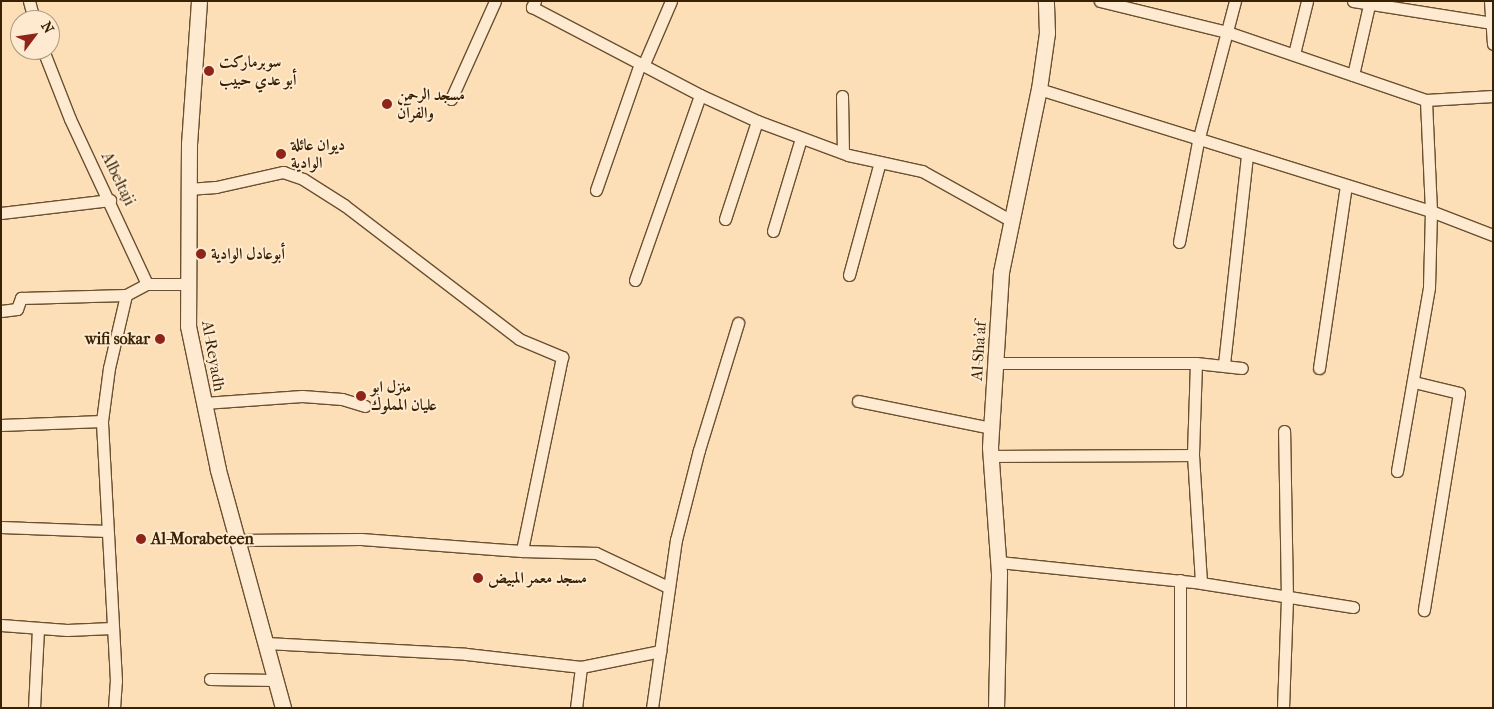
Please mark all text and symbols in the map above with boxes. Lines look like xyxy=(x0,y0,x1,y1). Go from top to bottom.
north arrow xyxy=(10,10,60,60)
text: N xyxy=(37,19,57,36)
place label: سوبرماركت أبو عدي حبيب xyxy=(219,52,297,90)
marker: سوبرماركت أبو عدي حبيب xyxy=(203,65,215,77)
place label: مسجد الرحمن والفرآن xyxy=(397,85,465,123)
marker: مسجد الرحمن والفرآن xyxy=(381,98,393,110)
place label: ديوان عائلة الوادية xyxy=(291,135,345,173)
marker: ديوان عائلة الوادية xyxy=(275,148,287,160)
street label: Albeltaji xyxy=(97,149,139,209)
place label: أبوعادل الوادية xyxy=(211,244,285,264)
marker: أبوعادل الوادية xyxy=(195,248,207,260)
street label: Al-Reyadh xyxy=(197,319,229,393)
street label: Al-Sha'af xyxy=(967,321,991,381)
place label: wifi sokar xyxy=(85,329,150,349)
marker: wifi sokar xyxy=(154,333,166,345)
place label: منزل ابو عليان المملوك xyxy=(371,377,437,415)
marker: منزل ابو عليان المملوك xyxy=(355,390,367,402)
place label: Al-Morabeteen xyxy=(151,529,254,549)
marker: Al-Morabeteen xyxy=(135,533,147,545)
place label: مسجد معمر المبيض xyxy=(488,568,587,588)
marker: مسجد معمر المبيض xyxy=(472,572,484,584)

